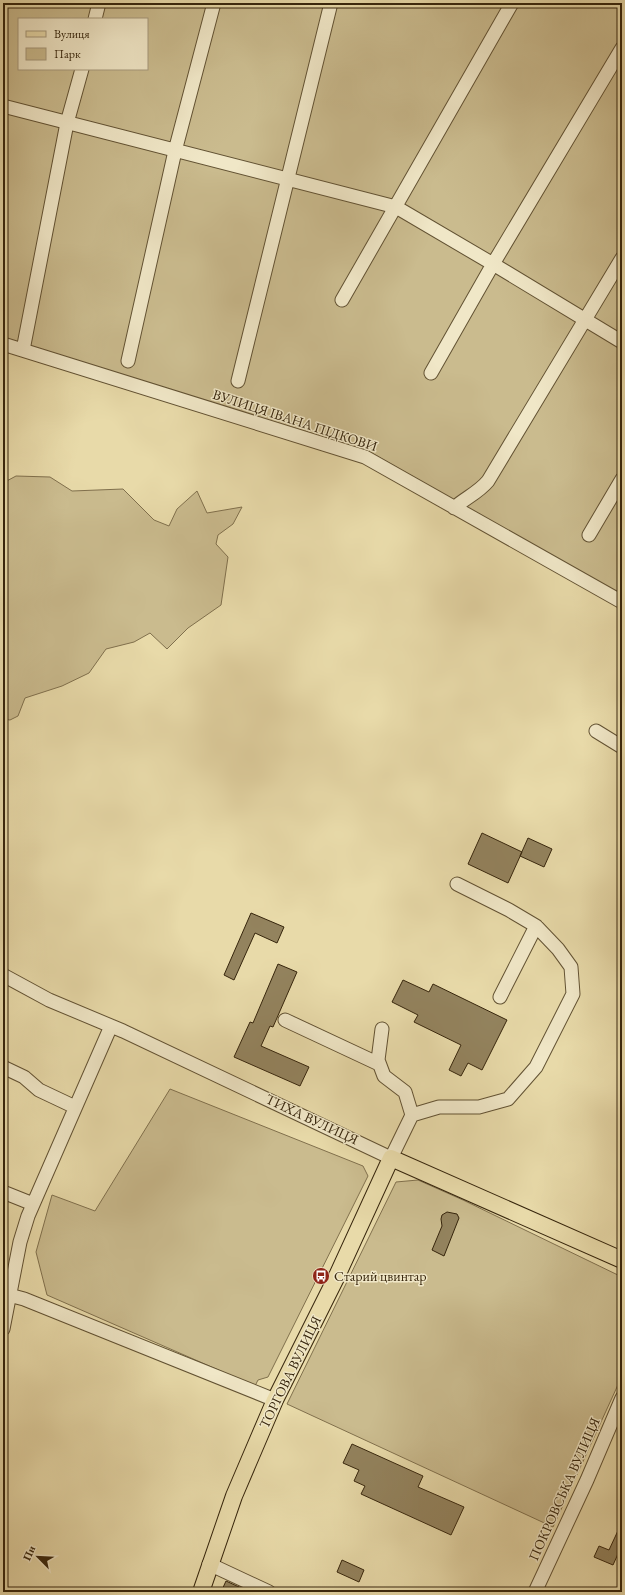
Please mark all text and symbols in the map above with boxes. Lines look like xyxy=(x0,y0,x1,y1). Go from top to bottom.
legend xyxy=(18,18,148,70)
text: Вулиця xyxy=(54,26,90,42)
text: Парк xyxy=(54,46,81,62)
street label: ВУЛИЦЯ ІВАНА ПІДКОВИ xyxy=(211,385,380,455)
street label: ТИХА ВУЛИЦЯ xyxy=(263,1090,362,1149)
bus stop icon: Старий цвинтар xyxy=(311,1266,331,1286)
place label: Старий цвинтар xyxy=(334,1267,427,1285)
street label: ТОРГОВА ВУЛИЦЯ xyxy=(255,1312,325,1431)
street label: ПОКРОВСЬКА ВУЛИЦЯ xyxy=(524,1414,604,1563)
north arrow xyxy=(18,1537,58,1577)
text: Пн xyxy=(19,1543,39,1563)

